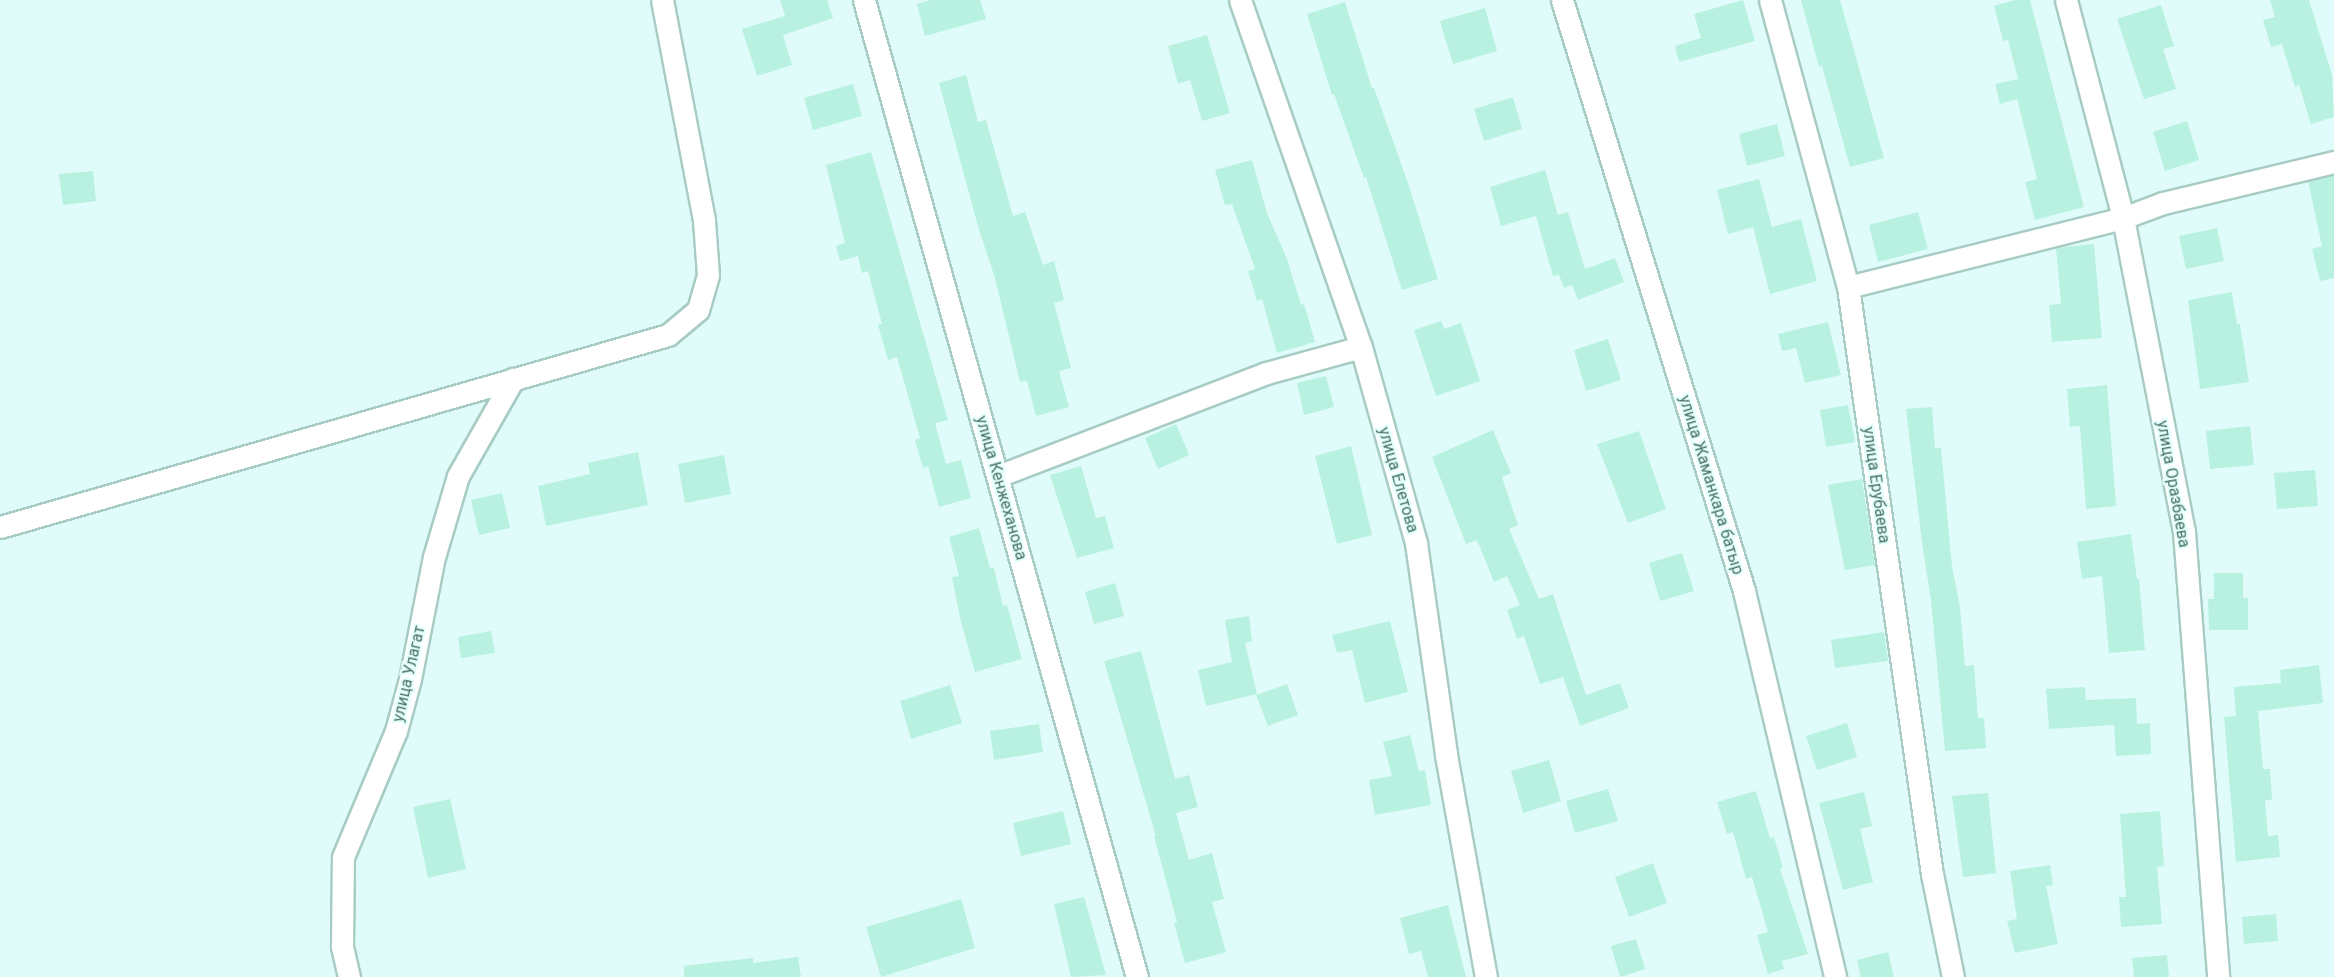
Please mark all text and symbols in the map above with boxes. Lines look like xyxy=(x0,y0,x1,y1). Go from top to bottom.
street label: улица Жаманкара батыр xyxy=(1675,393,1747,577)
street label: улица Кенжеханова xyxy=(971,414,1031,562)
street label: улица Оразбаева xyxy=(2152,419,2194,549)
street label: улица Елетова xyxy=(1374,425,1422,535)
street label: улица Ерубаева xyxy=(1858,426,1894,544)
street label: улица Улагат xyxy=(389,624,429,724)

